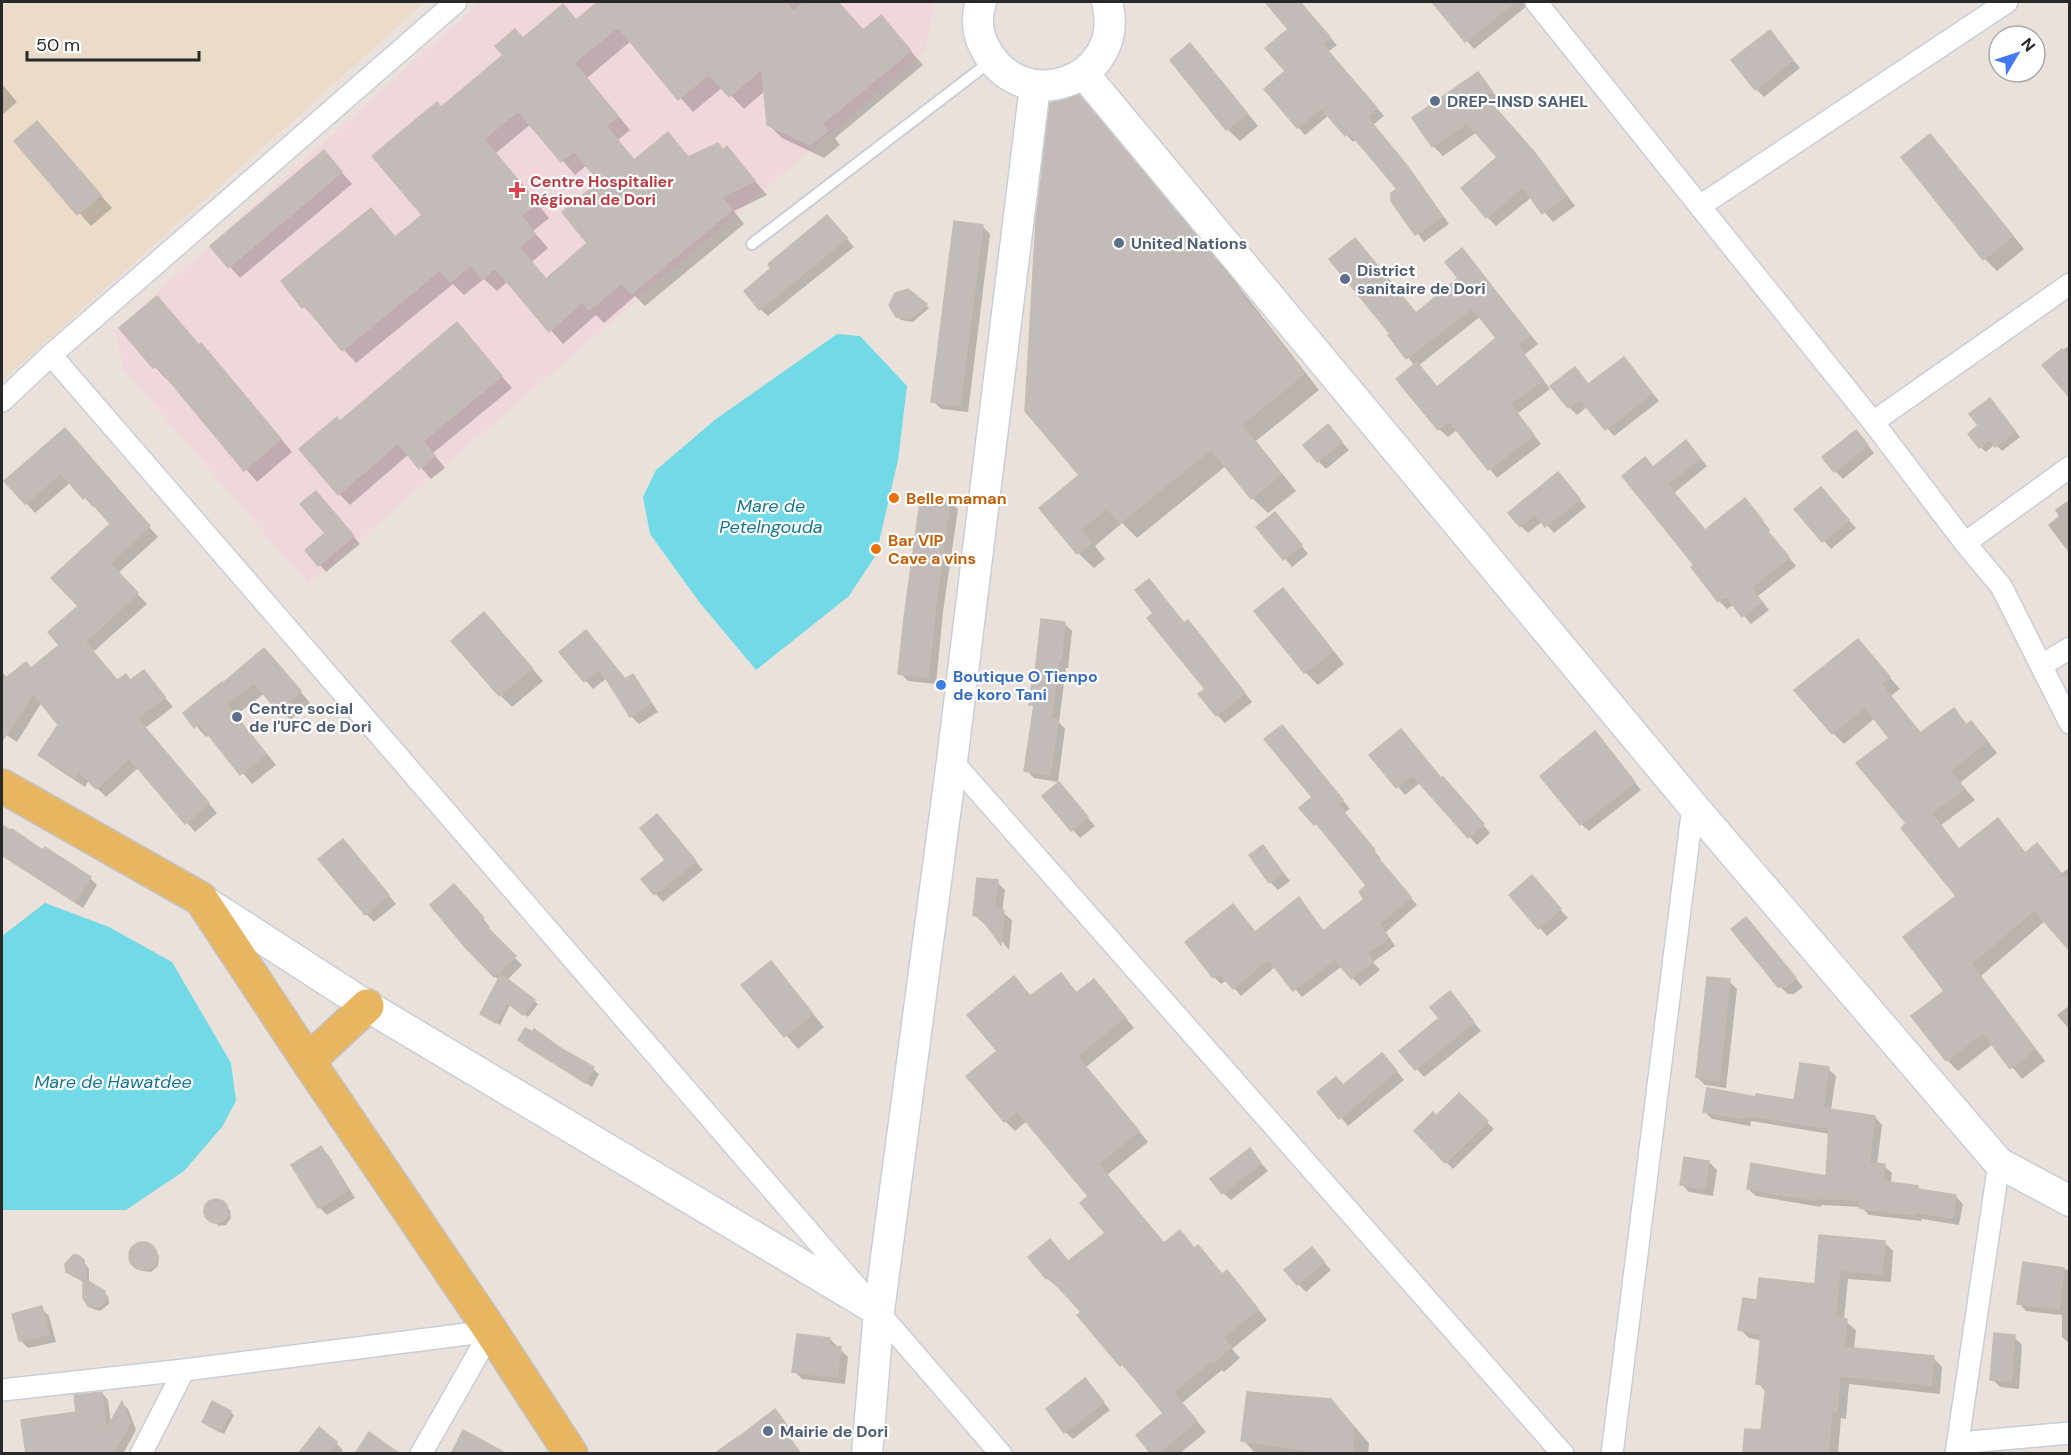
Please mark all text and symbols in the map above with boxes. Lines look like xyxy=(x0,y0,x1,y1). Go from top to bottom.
scale bar xyxy=(27,24,200,62)
north arrow xyxy=(1987,24,2047,84)
text: 50 m xyxy=(36,33,80,57)
text: N xyxy=(2016,34,2040,56)
place label: DREP-INSD SAHEL xyxy=(1447,91,1588,112)
marker: DREP-INSD SAHEL xyxy=(1428,94,1442,108)
place label: Centre Hospitalier Régional de Dori xyxy=(530,171,674,210)
marker: Centre Hospitalier Régional de Dori xyxy=(508,181,526,199)
place label: United Nations xyxy=(1131,233,1247,254)
marker: United Nations xyxy=(1112,236,1126,250)
place label: District sanitaire de Dori xyxy=(1357,260,1486,299)
marker: District sanitaire de Dori xyxy=(1338,272,1352,286)
place label: Belle maman xyxy=(906,488,1007,509)
marker: Belle maman xyxy=(887,491,901,505)
water label: Mare de Petelngouda xyxy=(719,494,823,539)
place label: Bar VIP Cave a vins xyxy=(888,530,976,569)
marker: Bar VIP Cave a vins xyxy=(869,542,883,556)
place label: Boutique O Tienpo de koro Tani xyxy=(953,666,1098,705)
marker: Boutique O Tienpo de koro Tani xyxy=(934,678,948,692)
place label: Centre social de l'UFC de Dori xyxy=(249,698,372,737)
marker: Centre social de l'UFC de Dori xyxy=(230,710,244,724)
water label: Mare de Hawatdee xyxy=(34,1070,192,1094)
place label: Mairie de Dori xyxy=(780,1421,888,1442)
marker: Mairie de Dori xyxy=(761,1424,775,1438)

